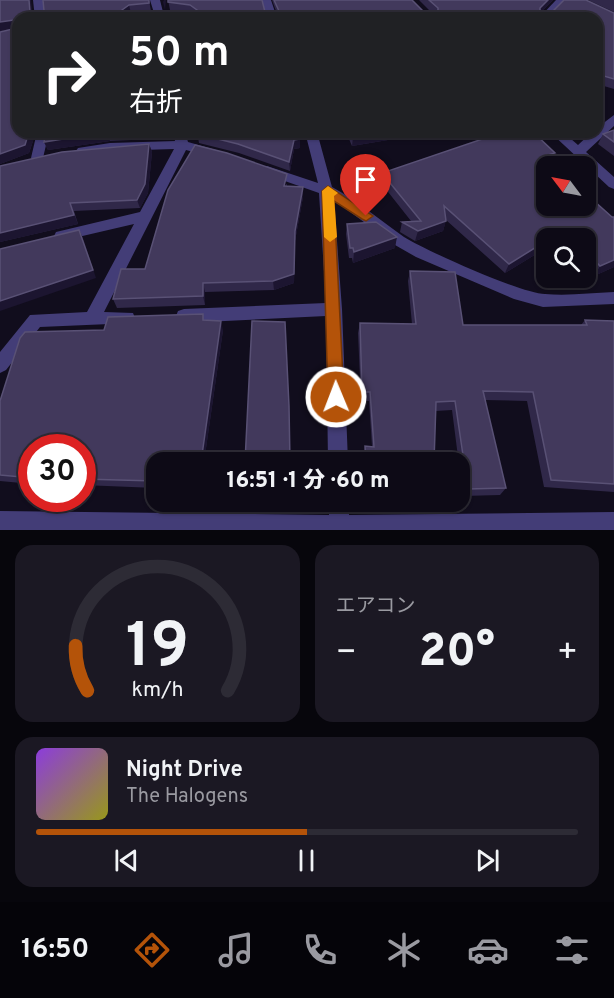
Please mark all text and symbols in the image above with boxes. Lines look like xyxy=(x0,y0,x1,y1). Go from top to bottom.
text: 50 m xyxy=(129,28,230,81)
icon: right xyxy=(30,36,108,114)
text: 右折 xyxy=(129,87,183,121)
pin xyxy=(340,154,391,216)
north arrow xyxy=(536,156,596,216)
map controls xyxy=(536,156,596,288)
icon: arrive xyxy=(349,163,382,196)
button: search xyxy=(536,228,596,288)
position arrow xyxy=(304,365,368,429)
speed limit sign: 30 xyxy=(18,434,96,512)
text: 16:51 · 1 分 · 60 m xyxy=(227,468,389,495)
text: エアコン xyxy=(336,594,416,620)
text: 19 xyxy=(126,610,189,689)
text: 20° xyxy=(419,625,495,682)
text: − xyxy=(336,633,357,675)
text: + xyxy=(557,633,578,675)
text: km/h xyxy=(131,677,183,704)
text: Night Drive xyxy=(126,757,243,784)
text: The Halogens xyxy=(126,784,248,810)
icon: previous xyxy=(110,844,143,877)
icon: pause xyxy=(290,844,323,877)
icon: next xyxy=(471,844,504,877)
icon: directions xyxy=(131,929,173,971)
icon: music xyxy=(215,929,257,971)
icon: phone xyxy=(299,929,341,971)
icon: climate xyxy=(383,929,425,971)
icon: car xyxy=(467,929,509,971)
icon: filters xyxy=(551,929,593,971)
text: 16:50 xyxy=(21,933,89,967)

